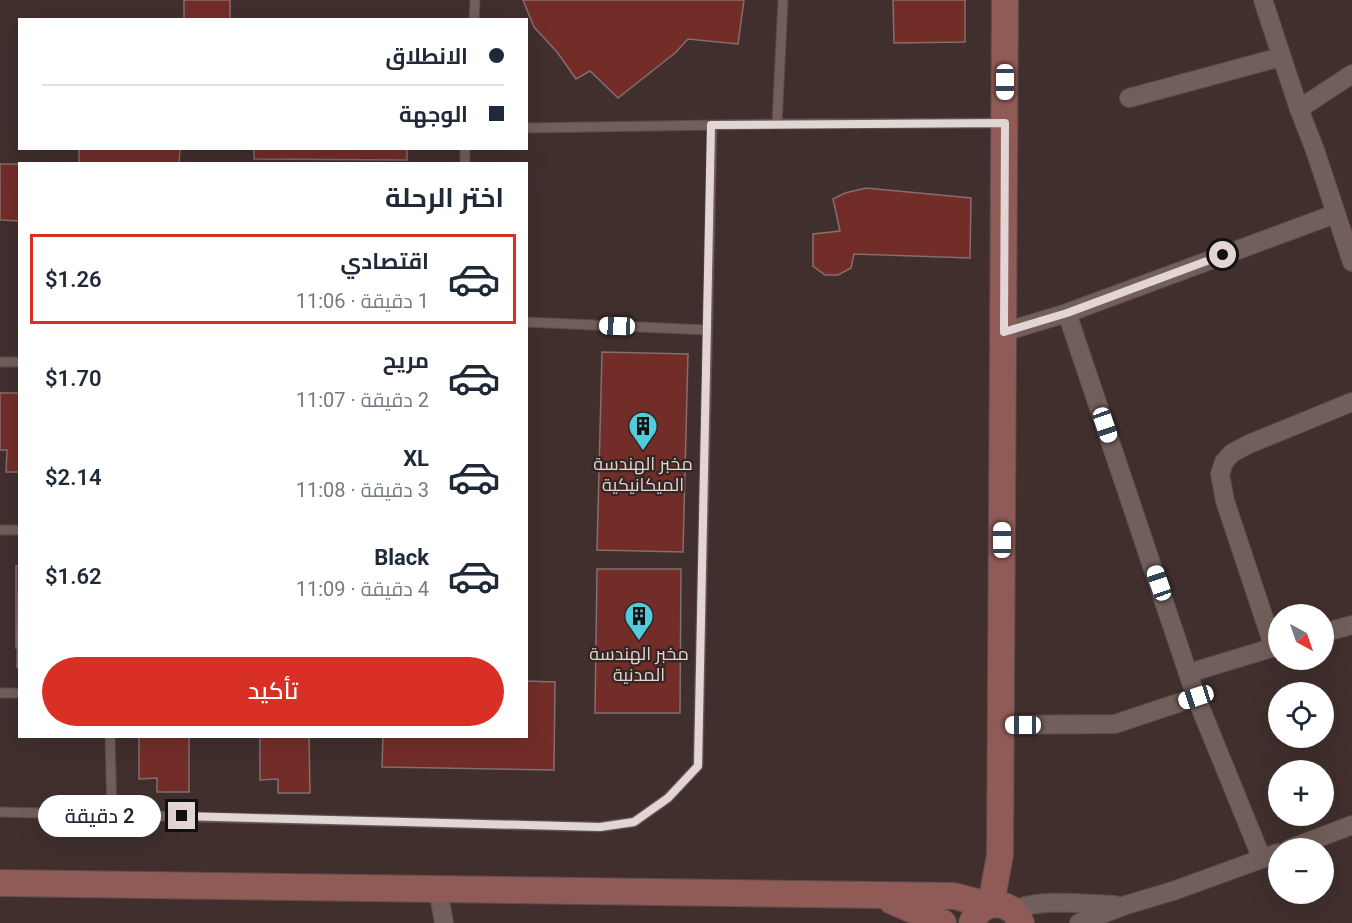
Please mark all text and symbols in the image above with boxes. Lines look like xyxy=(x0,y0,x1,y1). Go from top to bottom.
text: الانطلاق xyxy=(385,44,468,69)
car xyxy=(996,64,1014,100)
text: الوجهة xyxy=(399,102,468,127)
text: اختر الرحلة xyxy=(385,182,504,214)
route start xyxy=(1209,241,1236,268)
text: اقتصادي xyxy=(340,249,429,274)
icon: car xyxy=(447,252,501,306)
text: $1.26 xyxy=(45,267,102,292)
text: 1 دقيقة · 11:06 xyxy=(296,289,429,313)
car xyxy=(599,316,635,336)
text: مريح xyxy=(383,348,429,373)
icon: car xyxy=(447,351,501,405)
text: $1.70 xyxy=(45,366,102,391)
text: 2 دقيقة · 11:07 xyxy=(296,388,429,412)
car xyxy=(1091,405,1119,445)
building icon: مخبر الهندسة الميكانيكية xyxy=(627,410,659,452)
text: XL xyxy=(403,446,429,471)
icon: car xyxy=(447,450,501,504)
place label: مخبر الهندسة الميكانيكية xyxy=(593,453,693,495)
text: $2.14 xyxy=(45,465,102,490)
text: 3 دقيقة · 11:08 xyxy=(296,478,429,502)
car xyxy=(993,522,1011,558)
text: Black xyxy=(374,545,429,570)
icon: car xyxy=(447,549,501,603)
car xyxy=(1145,563,1173,603)
text: $1.62 xyxy=(45,564,102,589)
text: 4 دقيقة · 11:09 xyxy=(296,577,429,601)
building icon: مخبر الهندسة المدنية xyxy=(623,600,655,642)
north arrow xyxy=(1268,604,1334,670)
map controls xyxy=(1268,604,1334,904)
place label: مخبر الهندسة المدنية xyxy=(589,643,689,685)
button: تأكيد xyxy=(42,657,504,726)
button: locate xyxy=(1268,682,1334,748)
car xyxy=(1176,683,1216,711)
car xyxy=(1005,716,1041,734)
button: + xyxy=(1268,760,1334,826)
callout: 2 دقيقة xyxy=(38,795,161,837)
route end xyxy=(168,802,195,829)
text: 2 دقيقة xyxy=(65,804,134,828)
button: − xyxy=(1268,838,1334,904)

